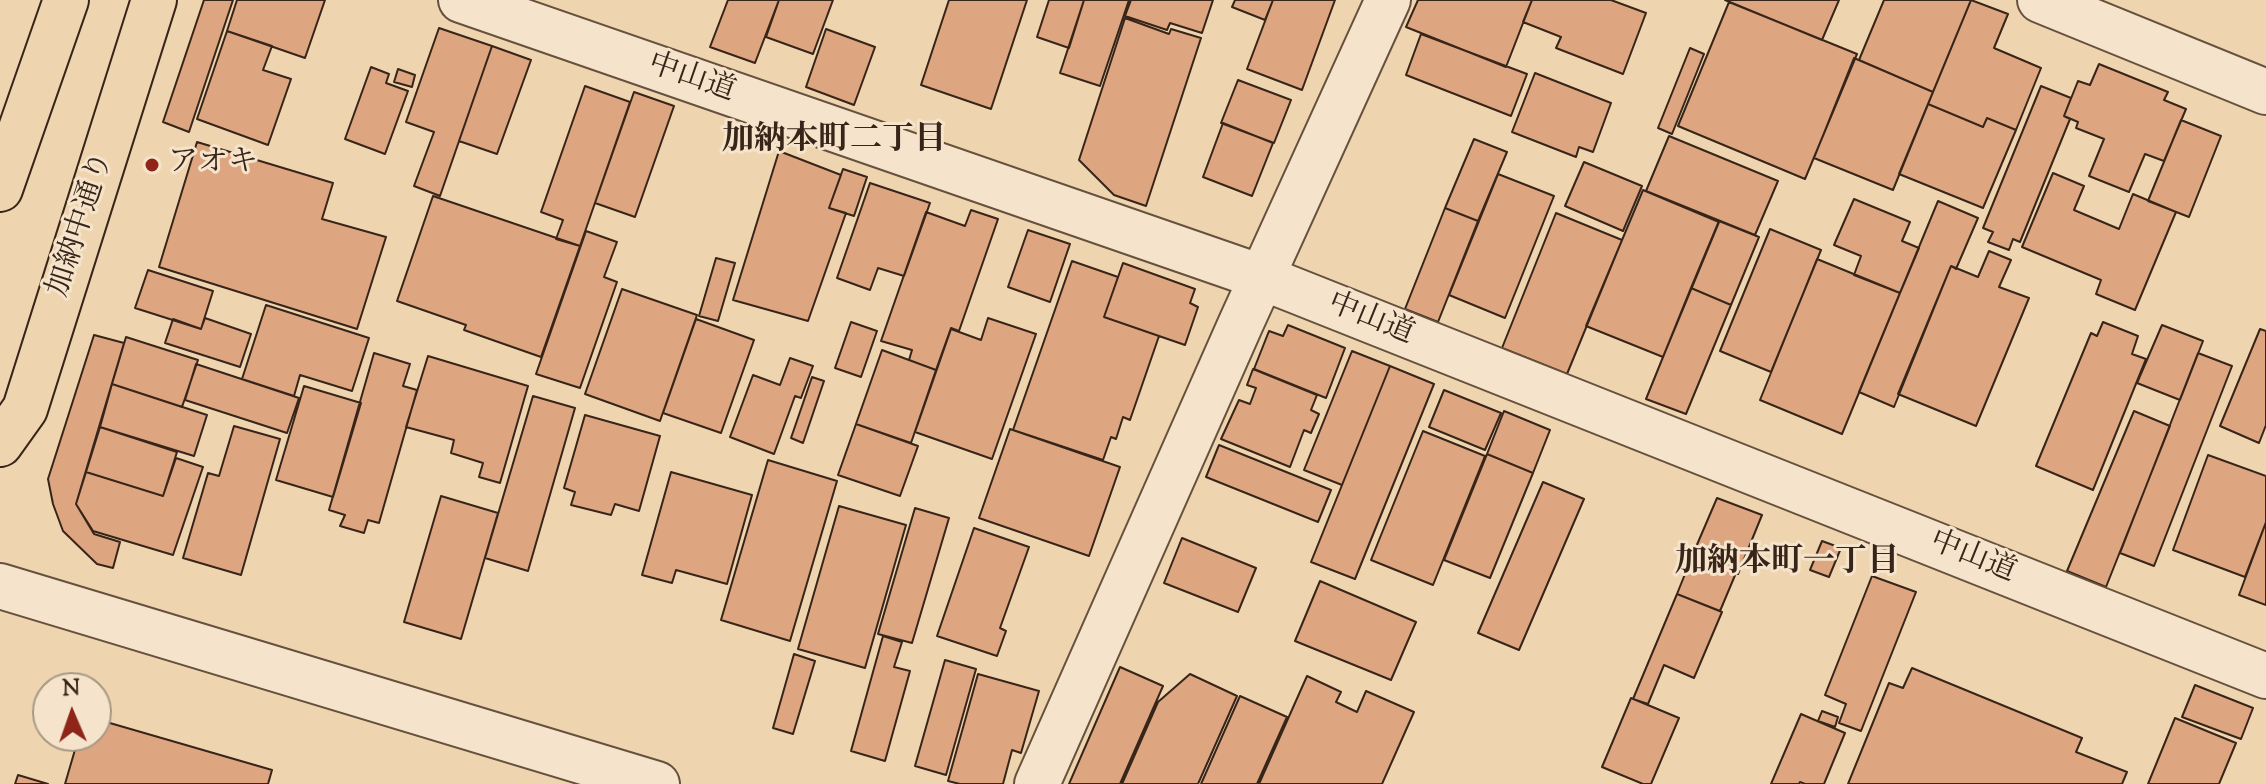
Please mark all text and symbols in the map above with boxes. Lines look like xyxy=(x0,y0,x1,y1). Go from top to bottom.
street label: 中山道 xyxy=(643,48,739,112)
district label: 加納本町二丁目 xyxy=(722,124,946,162)
place label: アオキ xyxy=(168,147,258,183)
street label: 加納中通り xyxy=(43,148,123,302)
marker: アオキ xyxy=(143,156,161,174)
street label: 中山道 xyxy=(1322,287,1418,355)
street label: 中山道 xyxy=(1924,525,2020,593)
district label: 加納本町一丁目 xyxy=(1675,546,1899,584)
north arrow xyxy=(32,672,112,752)
text: N xyxy=(62,674,81,706)

